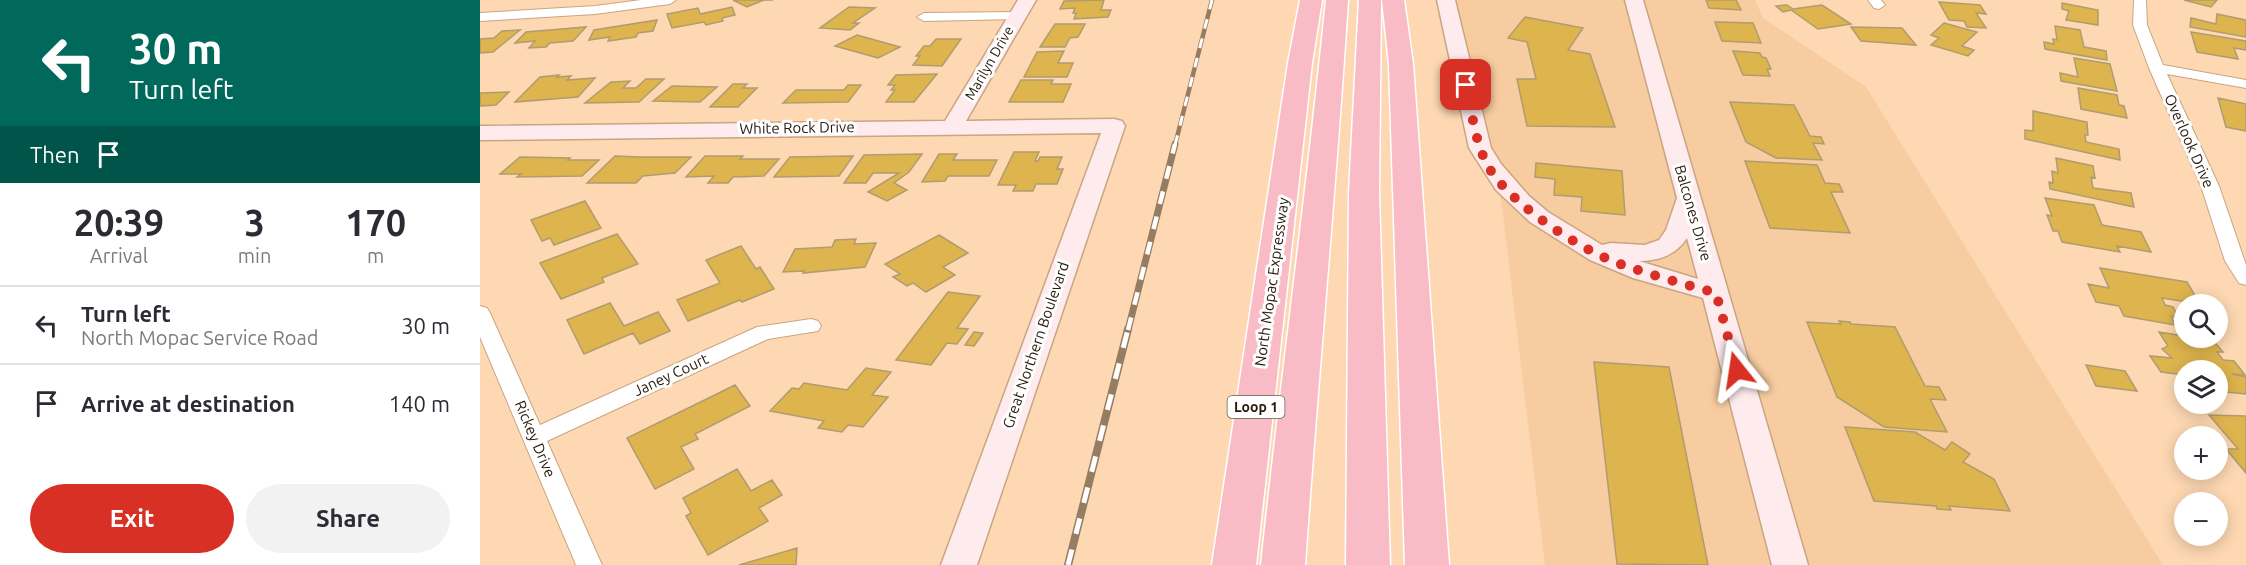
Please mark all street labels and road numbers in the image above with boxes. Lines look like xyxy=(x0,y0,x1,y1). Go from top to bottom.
street label: Marilyn Drive xyxy=(961,23,1017,103)
street label: Overlook Drive xyxy=(2161,91,2218,190)
street label: White Rock Drive xyxy=(739,118,855,137)
street label: Balcones Drive xyxy=(1672,163,1715,263)
street label: North Mopac Expressway xyxy=(1251,196,1292,367)
street label: Great Northern Boulevard xyxy=(999,259,1072,430)
street label: Janey Court xyxy=(631,350,711,399)
road number: Loop 1 xyxy=(1228,396,1284,418)
street label: Rickey Drive xyxy=(512,398,559,480)

